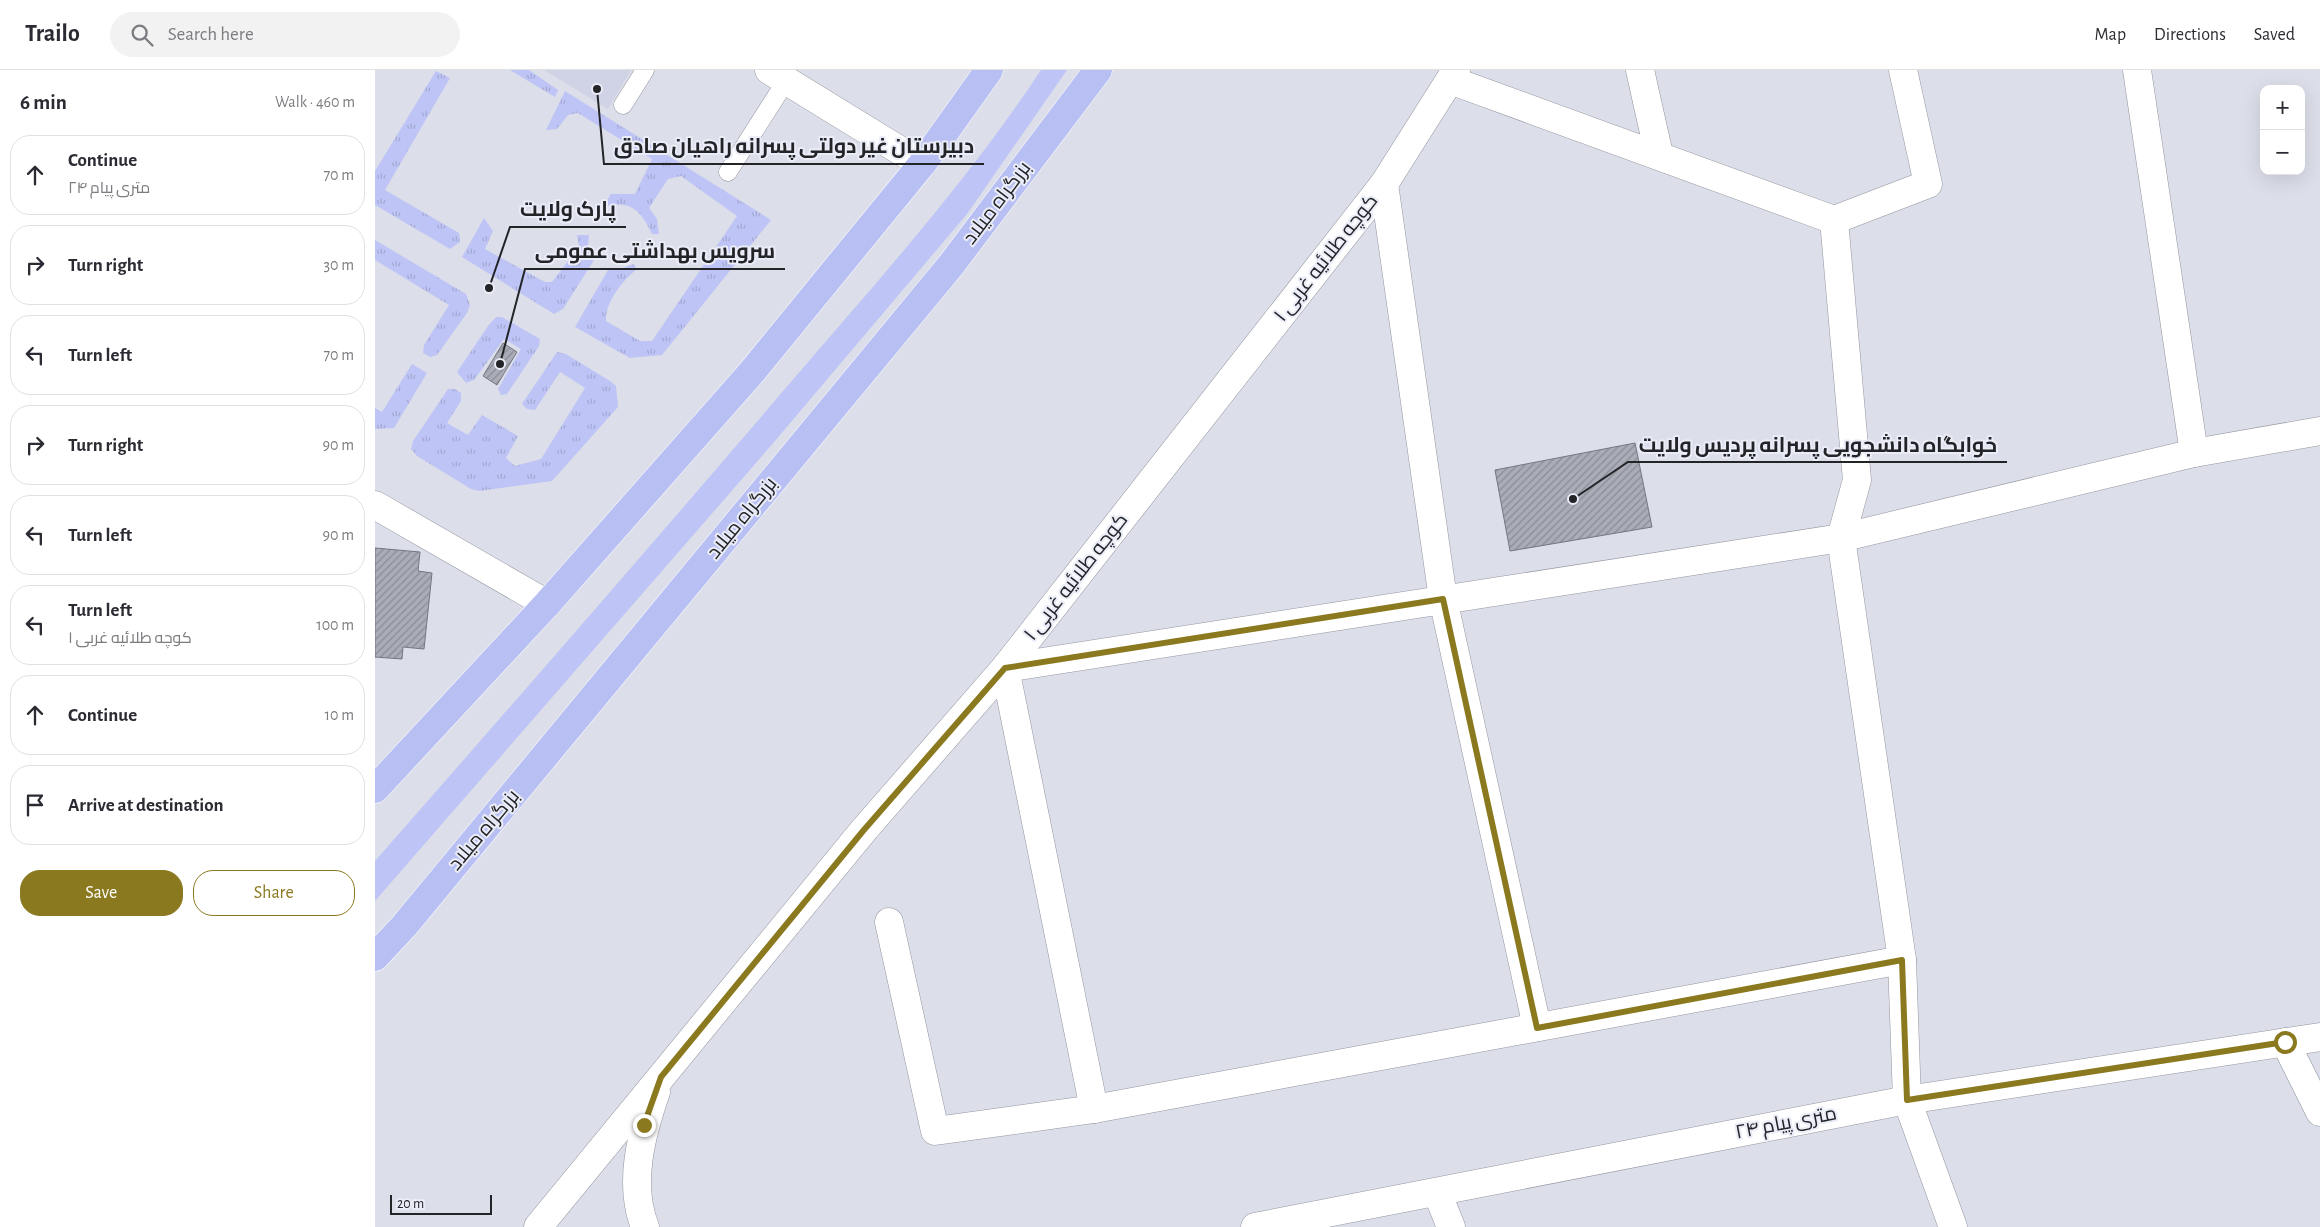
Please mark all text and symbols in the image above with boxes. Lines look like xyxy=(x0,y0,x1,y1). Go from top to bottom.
search box xyxy=(110,12,460,57)
icon: search xyxy=(128,21,156,49)
text: Trailo xyxy=(25,22,80,46)
text: Search here xyxy=(168,25,254,44)
text: Map xyxy=(2095,26,2126,44)
text: Directions xyxy=(2154,26,2226,44)
text: Saved xyxy=(2254,26,2295,44)
map controls xyxy=(2260,85,2305,175)
button: + xyxy=(2260,85,2305,130)
text: 6 min xyxy=(20,92,67,113)
text: Walk · 460 m xyxy=(275,94,355,110)
callout: دبیرستان غیر دولتی پسرانه راهیان صادق xyxy=(604,128,984,164)
button: − xyxy=(2260,130,2305,175)
text: دبیرستان غیر دولتی پسرانه راهیان صادق xyxy=(614,136,974,161)
text: Continue xyxy=(68,151,137,170)
street label: بزرگراه میلاد xyxy=(959,158,1035,249)
icon: ahead xyxy=(21,161,49,189)
text: 70 m xyxy=(323,167,354,183)
text: ۲۴ متری پیام xyxy=(68,180,150,196)
callout: پارک ولایت xyxy=(510,191,626,227)
street label: کوچه طلائیه غربی ۱ xyxy=(1270,191,1383,326)
text: پارک ولایت xyxy=(520,199,616,224)
callout: سرویس بهداشتی عمومی xyxy=(525,233,785,269)
text: سرویس بهداشتی عمومی xyxy=(535,240,775,264)
icon: right xyxy=(21,251,49,279)
text: Turn right xyxy=(68,256,143,275)
text: 30 m xyxy=(324,257,354,273)
icon: left xyxy=(21,341,49,369)
text: Turn left xyxy=(68,346,132,365)
text: 70 m xyxy=(323,347,354,363)
callout: خوابگاه دانشجویی پسرانه پردیس ولایت xyxy=(1628,426,2007,462)
icon: right xyxy=(21,431,49,459)
text: خوابگاه دانشجویی پسرانه پردیس ولایت xyxy=(1639,434,1997,460)
text: Turn right xyxy=(68,436,143,455)
text: 90 m xyxy=(323,437,354,453)
street label: بزرگراه میلاد xyxy=(703,474,781,563)
street label: کوچه طلائیه غربی ۱ xyxy=(1020,510,1133,645)
icon: left xyxy=(21,521,49,549)
text: Turn left xyxy=(68,526,132,545)
text: 90 m xyxy=(323,527,354,543)
text: Turn left xyxy=(68,601,132,620)
icon: left xyxy=(21,611,49,639)
text: 100 m xyxy=(316,617,354,633)
text: کوچه طلائیه غربی ۱ xyxy=(68,630,192,646)
icon: ahead xyxy=(21,701,49,729)
text: Continue xyxy=(68,706,137,725)
text: 10 m xyxy=(325,707,354,723)
street label: بزرگراه میلاد xyxy=(445,786,524,875)
icon: arrive xyxy=(21,791,49,819)
text: Arrive at destination xyxy=(68,796,224,815)
button: Save xyxy=(20,870,183,916)
button: Share xyxy=(193,870,355,916)
route start xyxy=(2274,1031,2297,1054)
street label: ۲۴ متری پیام xyxy=(1734,1103,1839,1146)
route end xyxy=(633,1114,656,1137)
scale bar xyxy=(390,1192,493,1215)
text: 20 m xyxy=(397,1197,424,1211)

